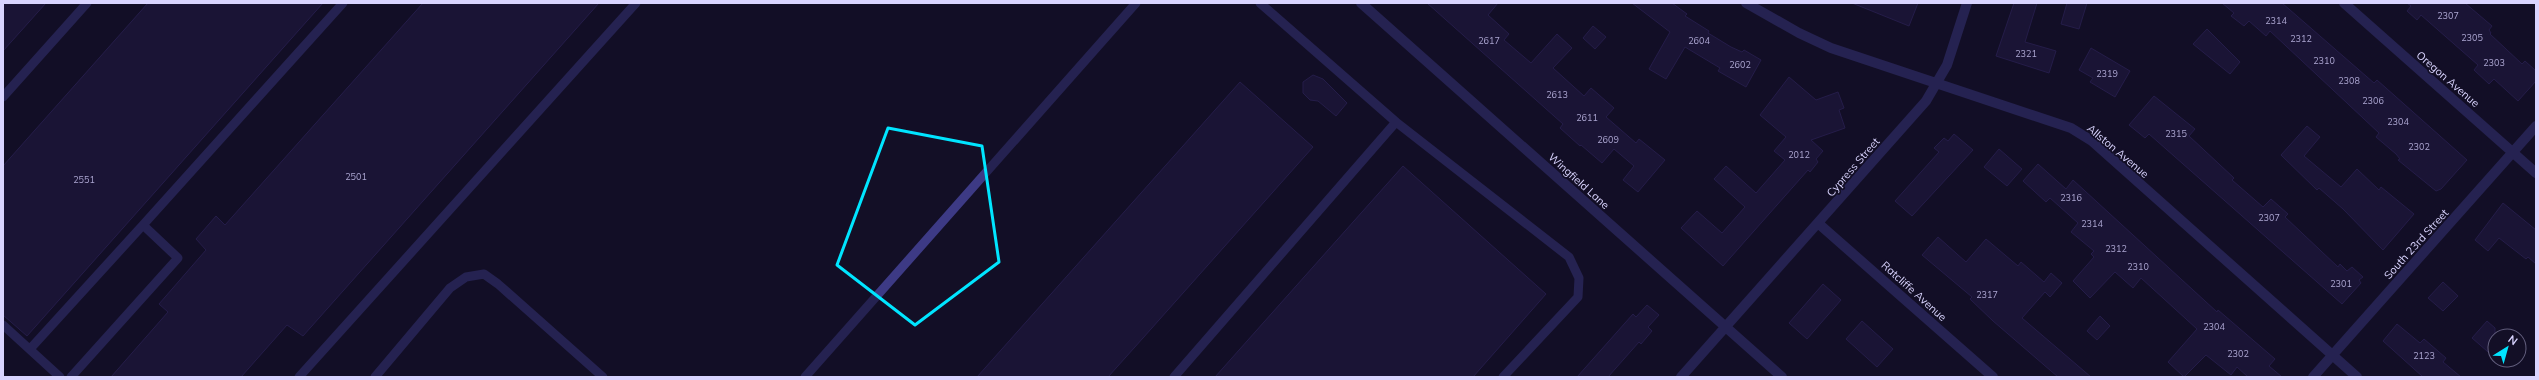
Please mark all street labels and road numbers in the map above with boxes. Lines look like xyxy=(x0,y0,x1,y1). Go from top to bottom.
street label: Oregon Avenue xyxy=(2414,48,2482,110)
street label: Allston Avenue xyxy=(2084,121,2152,181)
street label: Cypress Street xyxy=(1823,134,1883,199)
street label: Wingfield Lane xyxy=(1546,150,1612,212)
street label: South 23rd Street xyxy=(2381,206,2451,282)
street label: Ratcliffe Avenue xyxy=(1878,258,1950,324)

